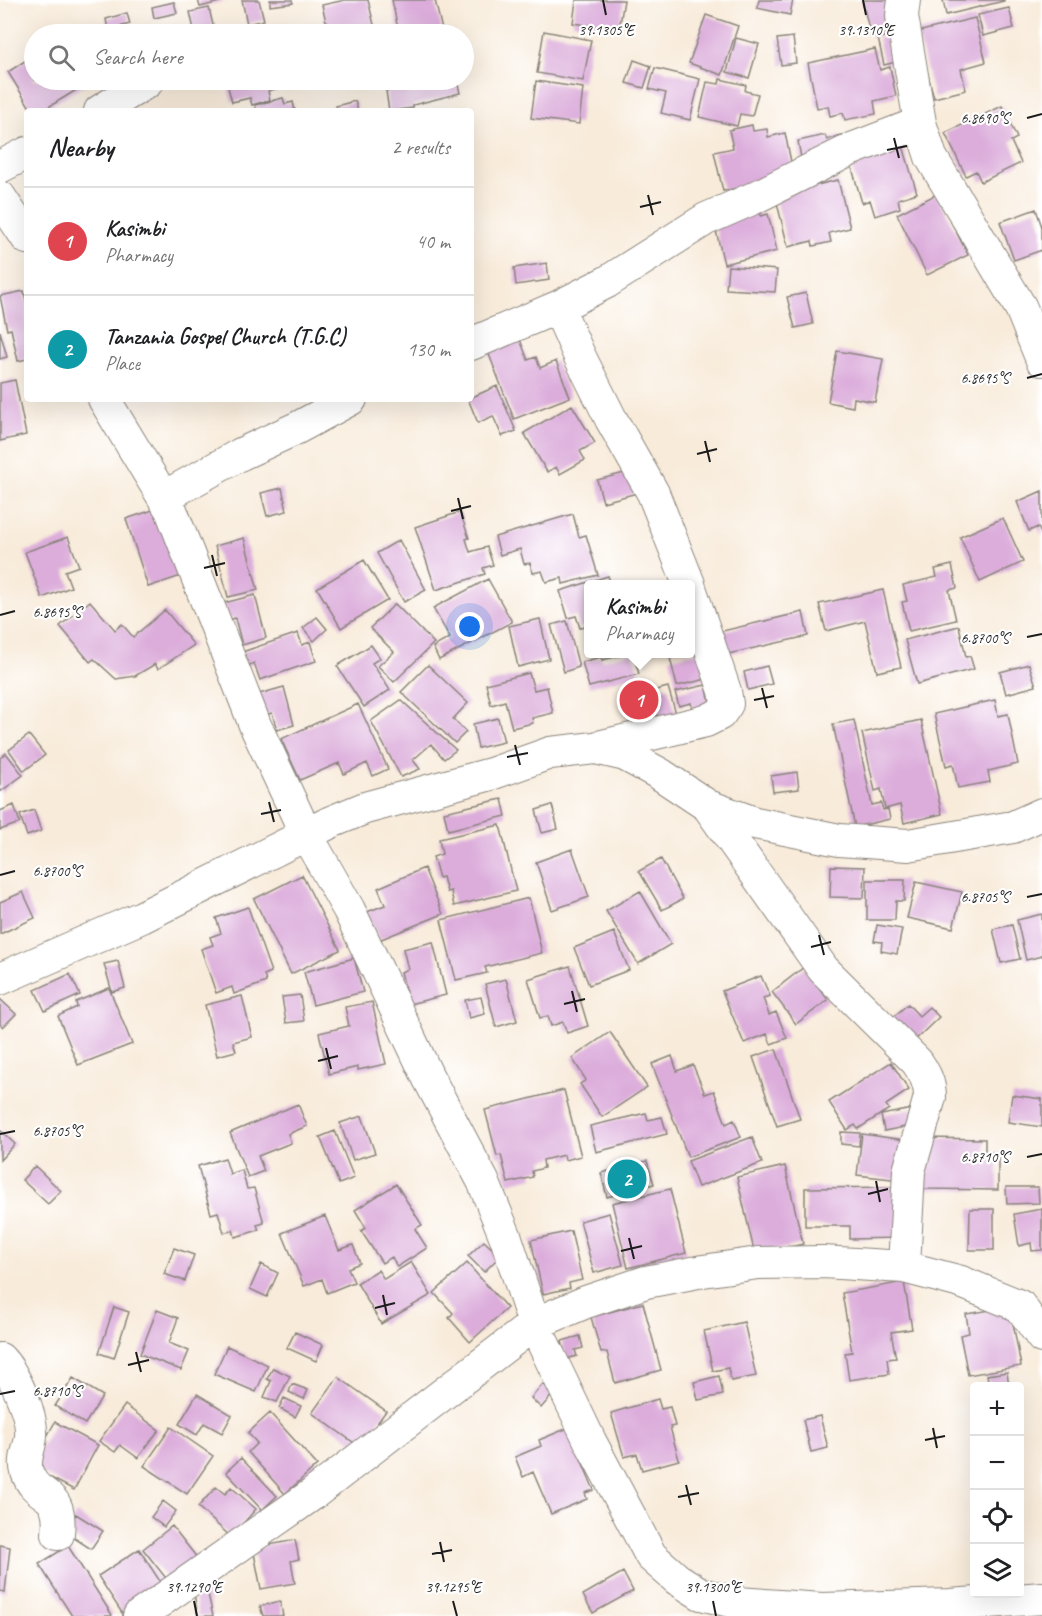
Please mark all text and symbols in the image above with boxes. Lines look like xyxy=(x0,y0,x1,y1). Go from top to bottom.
text: 39.1305°E xyxy=(578,21,636,40)
text: 39.1310°E xyxy=(838,21,896,40)
search box xyxy=(24,24,474,90)
icon: search xyxy=(45,41,78,74)
text: Search here xyxy=(93,43,183,71)
text: 6.8690°S xyxy=(961,109,1012,128)
text: Nearby xyxy=(48,131,113,164)
text: 2 results xyxy=(391,135,450,160)
text: Kasimbi xyxy=(105,215,165,243)
text: 1 xyxy=(63,229,72,254)
text: 40 m xyxy=(416,229,450,254)
text: Pharmacy xyxy=(105,243,173,268)
text: Tanzania Gospel Church (T.G.C) xyxy=(105,323,346,351)
text: 2 xyxy=(63,337,72,362)
text: 130 m xyxy=(407,337,450,362)
text: Place xyxy=(105,351,140,376)
text: 6.8695°S xyxy=(961,369,1012,388)
popup xyxy=(584,580,695,658)
text: Kasimbi xyxy=(606,593,665,621)
text: 6.8695°S xyxy=(33,603,84,622)
your location xyxy=(455,612,484,641)
text: Pharmacy xyxy=(606,621,673,646)
text: 6.8700°S xyxy=(961,629,1012,648)
pin: 1 xyxy=(620,678,658,722)
text: 6.8700°S xyxy=(33,862,84,881)
text: 6.8705°S xyxy=(961,888,1012,907)
text: 6.8705°S xyxy=(33,1122,84,1141)
text: 6.8710°S xyxy=(961,1148,1012,1167)
pin: 2 xyxy=(608,1156,646,1202)
text: 6.8710°S xyxy=(33,1382,84,1401)
map controls xyxy=(970,1382,1024,1598)
button: + xyxy=(970,1382,1024,1436)
button: − xyxy=(970,1436,1024,1490)
button: locate xyxy=(970,1490,1024,1544)
button: layers xyxy=(970,1544,1024,1598)
text: 39.1290°E xyxy=(166,1578,224,1597)
text: 39.1295°E xyxy=(425,1578,483,1597)
text: 39.1300°E xyxy=(685,1578,743,1597)

